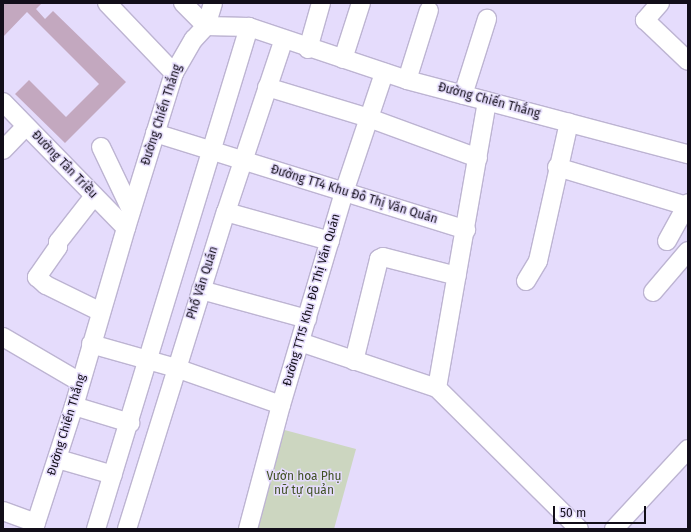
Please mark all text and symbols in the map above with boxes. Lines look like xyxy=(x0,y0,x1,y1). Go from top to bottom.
street label: Đường Chiến Thắng xyxy=(139,63,185,167)
street label: Đường Chiến Thắng xyxy=(436,80,542,122)
street label: Đường Tân Triều xyxy=(28,128,100,202)
street label: Đường TT4 Khu Đô Thị Văn Quán xyxy=(269,163,439,227)
street label: Đường TT15 Khu Đô Thị Văn Quán xyxy=(280,212,344,388)
street label: Phố Văn Quán xyxy=(184,245,222,321)
street label: Đường Chiến Thắng xyxy=(45,373,89,477)
park label: Vườn hoa Phụ nữ tự quản xyxy=(266,470,342,498)
scale bar xyxy=(555,498,648,524)
text: 50 m xyxy=(560,506,586,520)

